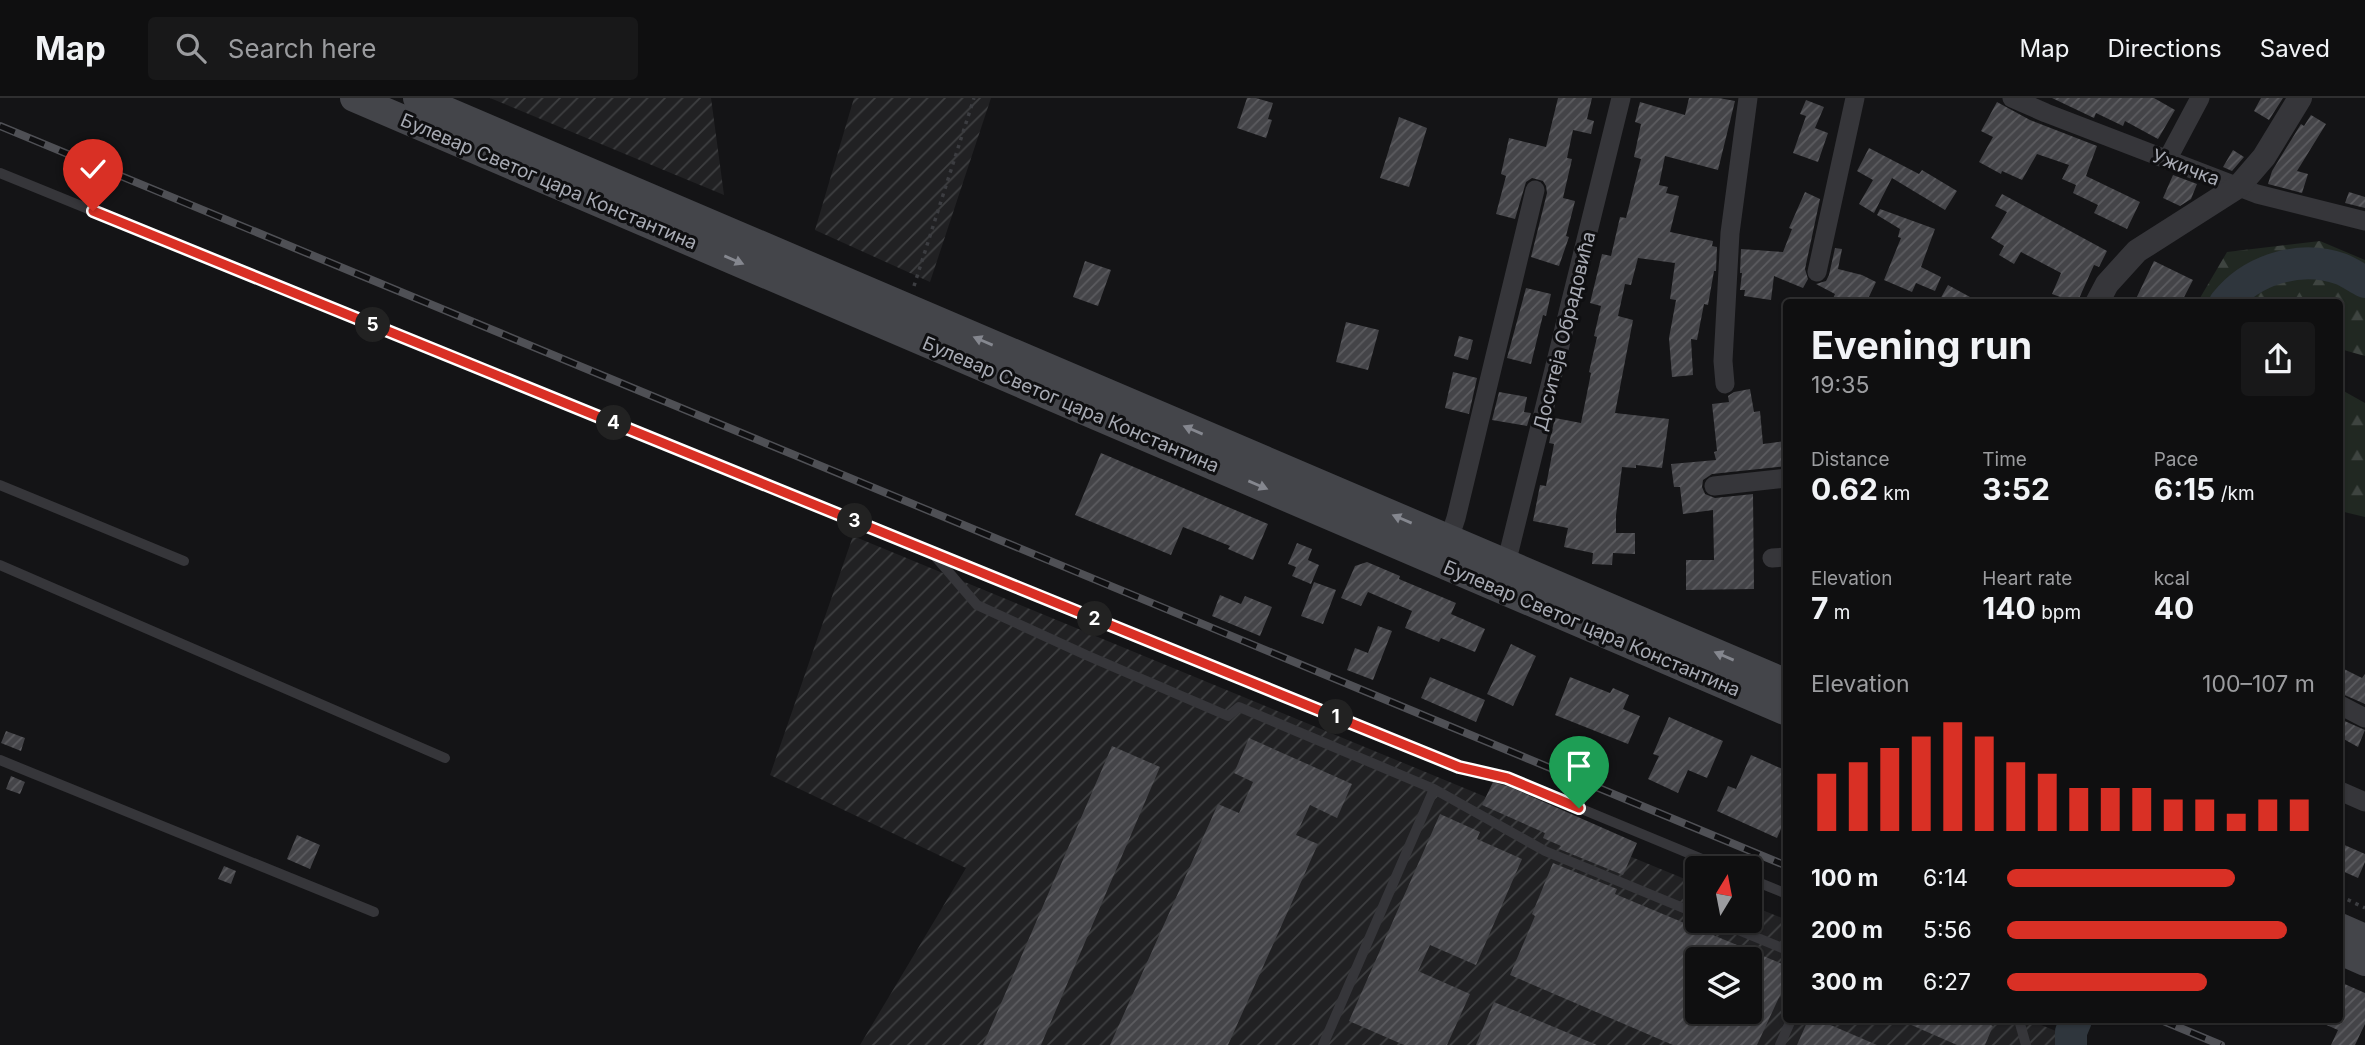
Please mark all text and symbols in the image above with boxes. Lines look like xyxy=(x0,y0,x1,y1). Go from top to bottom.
search box xyxy=(148,17,638,80)
text: Map xyxy=(35,28,106,68)
icon: search xyxy=(172,29,210,67)
text: Search here xyxy=(228,33,376,64)
text: Map xyxy=(2020,34,2069,63)
text: Directions xyxy=(2107,34,2222,63)
text: Saved xyxy=(2260,34,2330,63)
street label: Булевар Светог цара Константина xyxy=(397,108,701,255)
pin xyxy=(63,139,123,211)
street label: Ужичка xyxy=(2149,144,2223,191)
icon: check xyxy=(74,150,112,188)
street label: Доситеја Обрадовића xyxy=(1529,229,1600,433)
one-way arrow xyxy=(723,255,744,266)
pin: 5 xyxy=(356,308,390,342)
text: 5 xyxy=(366,313,379,336)
text: Evening run xyxy=(1811,322,2032,368)
button: share xyxy=(2241,322,2315,396)
street label: Булевар Светог цара Константина xyxy=(919,331,1223,478)
one-way arrow xyxy=(973,335,994,346)
text: 19:35 xyxy=(1811,371,1869,399)
pin: 4 xyxy=(596,406,632,440)
text: 4 xyxy=(607,411,620,434)
one-way arrow xyxy=(1183,424,1203,436)
text: Distance xyxy=(1811,448,1889,471)
text: Time xyxy=(1982,448,2027,471)
text: Pace xyxy=(2154,448,2198,471)
text: 0.62 xyxy=(1811,471,1878,507)
text: 3:52 xyxy=(1982,471,2050,507)
text: 6:15 xyxy=(2154,471,2215,507)
one-way arrow xyxy=(1248,479,1269,490)
text: km xyxy=(1878,482,1910,505)
text: /km xyxy=(2215,482,2255,505)
pin: 3 xyxy=(838,504,872,538)
text: 3 xyxy=(848,509,861,532)
one-way arrow xyxy=(1392,513,1412,525)
street label: Булевар Светог цара Константина xyxy=(1440,555,1744,702)
text: Elevation xyxy=(1811,567,1892,590)
text: Heart rate xyxy=(1982,567,2072,590)
text: kcal xyxy=(2154,567,2190,590)
text: 7 xyxy=(1811,590,1828,626)
text: 140 xyxy=(1982,590,2036,626)
text: 40 xyxy=(2154,590,2194,626)
text: m xyxy=(1828,601,1850,624)
text: bpm xyxy=(2036,601,2081,624)
pin: 2 xyxy=(1078,602,1112,636)
text: 2 xyxy=(1089,607,1100,630)
one-way arrow xyxy=(1713,651,1734,662)
text: Elevation xyxy=(1811,670,1910,698)
text: 100–107 m xyxy=(2202,670,2315,698)
pin: 1 xyxy=(1318,700,1354,734)
text: 1 xyxy=(1331,705,1340,728)
pin xyxy=(1549,736,1609,808)
icon: arrive xyxy=(1560,747,1598,785)
north arrow xyxy=(1685,856,1762,933)
map controls xyxy=(1685,856,1762,1024)
text: 100 m xyxy=(1811,864,1878,892)
text: 6:14 xyxy=(1923,864,1968,892)
text: 200 m xyxy=(1811,916,1883,944)
text: 5:56 xyxy=(1923,916,1972,944)
button: layers xyxy=(1685,947,1762,1024)
text: 300 m xyxy=(1811,968,1883,996)
text: 6:27 xyxy=(1923,968,1971,996)

